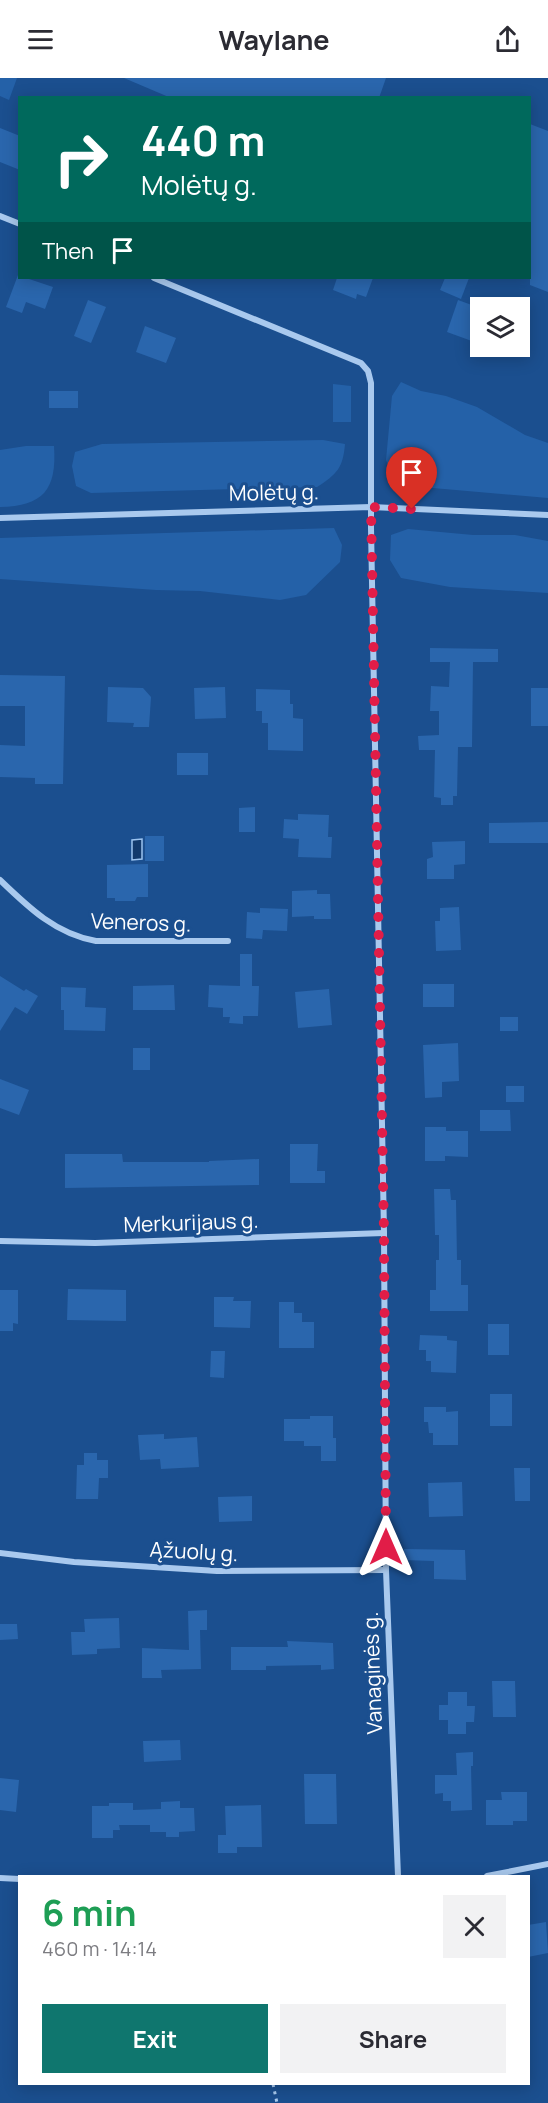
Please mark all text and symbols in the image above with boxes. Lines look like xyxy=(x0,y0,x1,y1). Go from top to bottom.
text: Waylane xyxy=(218,21,330,58)
icon: menu xyxy=(24,23,57,56)
icon: share xyxy=(491,23,524,56)
text: 440 m xyxy=(141,111,265,169)
icon: right xyxy=(42,120,120,198)
text: Molėtų g. xyxy=(141,166,257,203)
icon: arrive xyxy=(106,234,139,267)
text: Then xyxy=(42,236,94,266)
map controls xyxy=(470,297,530,357)
button: layers xyxy=(470,297,530,357)
pin xyxy=(386,447,437,509)
icon: arrive xyxy=(395,456,428,489)
street label: Molėtų g. xyxy=(229,477,319,507)
street label: Veneros g. xyxy=(90,906,192,938)
street label: Merkurijaus g. xyxy=(123,1206,259,1238)
position arrow xyxy=(354,1515,418,1579)
street label: Ąžuolų g. xyxy=(149,1535,239,1567)
street label: Vanaginės g. xyxy=(356,1611,388,1735)
text: 6 min xyxy=(42,1888,137,1937)
button: close xyxy=(443,1895,506,1958)
text: 460 m · 14:14 xyxy=(42,1935,157,1962)
button: Exit xyxy=(42,2004,268,2073)
button: Share xyxy=(280,2004,506,2073)

